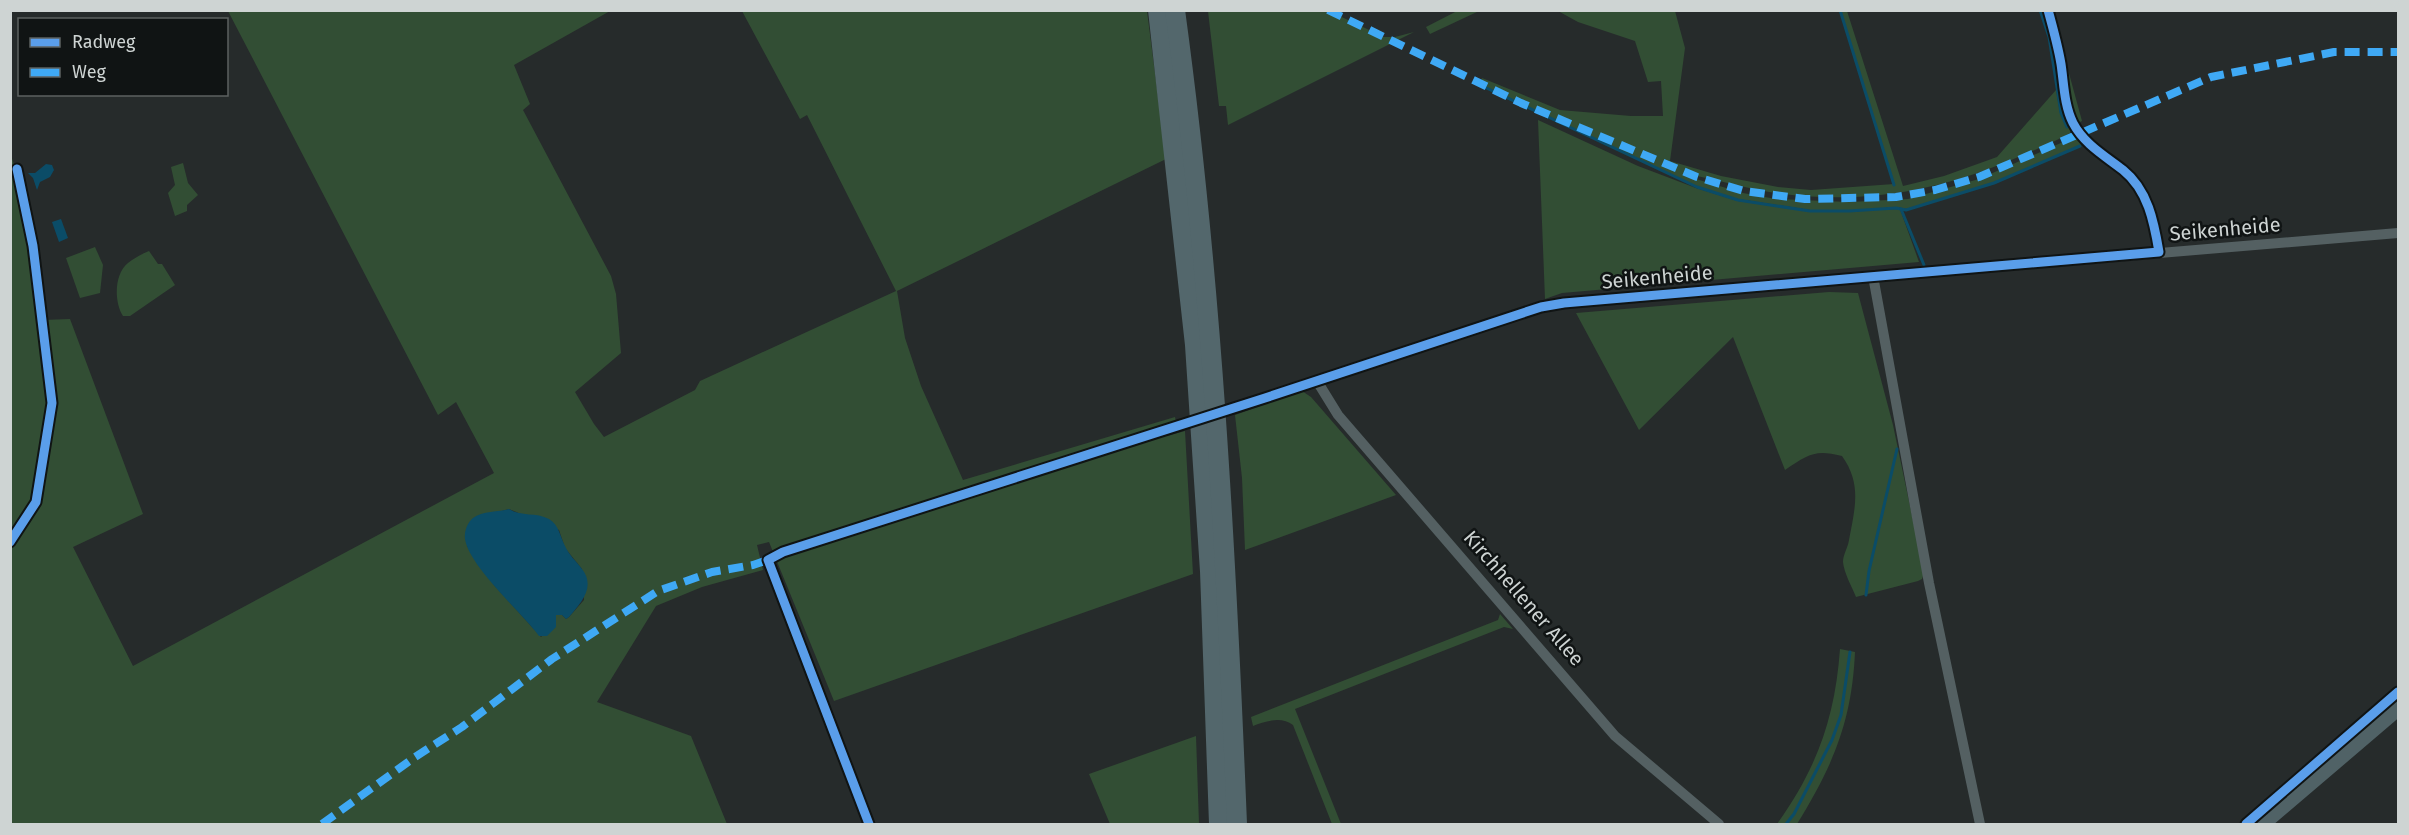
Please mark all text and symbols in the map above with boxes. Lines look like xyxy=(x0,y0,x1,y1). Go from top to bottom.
legend xyxy=(18,18,228,96)
text: Radweg xyxy=(72,31,136,53)
text: Weg xyxy=(72,61,106,83)
street label: Seikenheide xyxy=(2169,212,2281,246)
street label: Seikenheide xyxy=(1601,260,1713,294)
street label: Kirchhellener Allee xyxy=(1459,525,1589,671)

